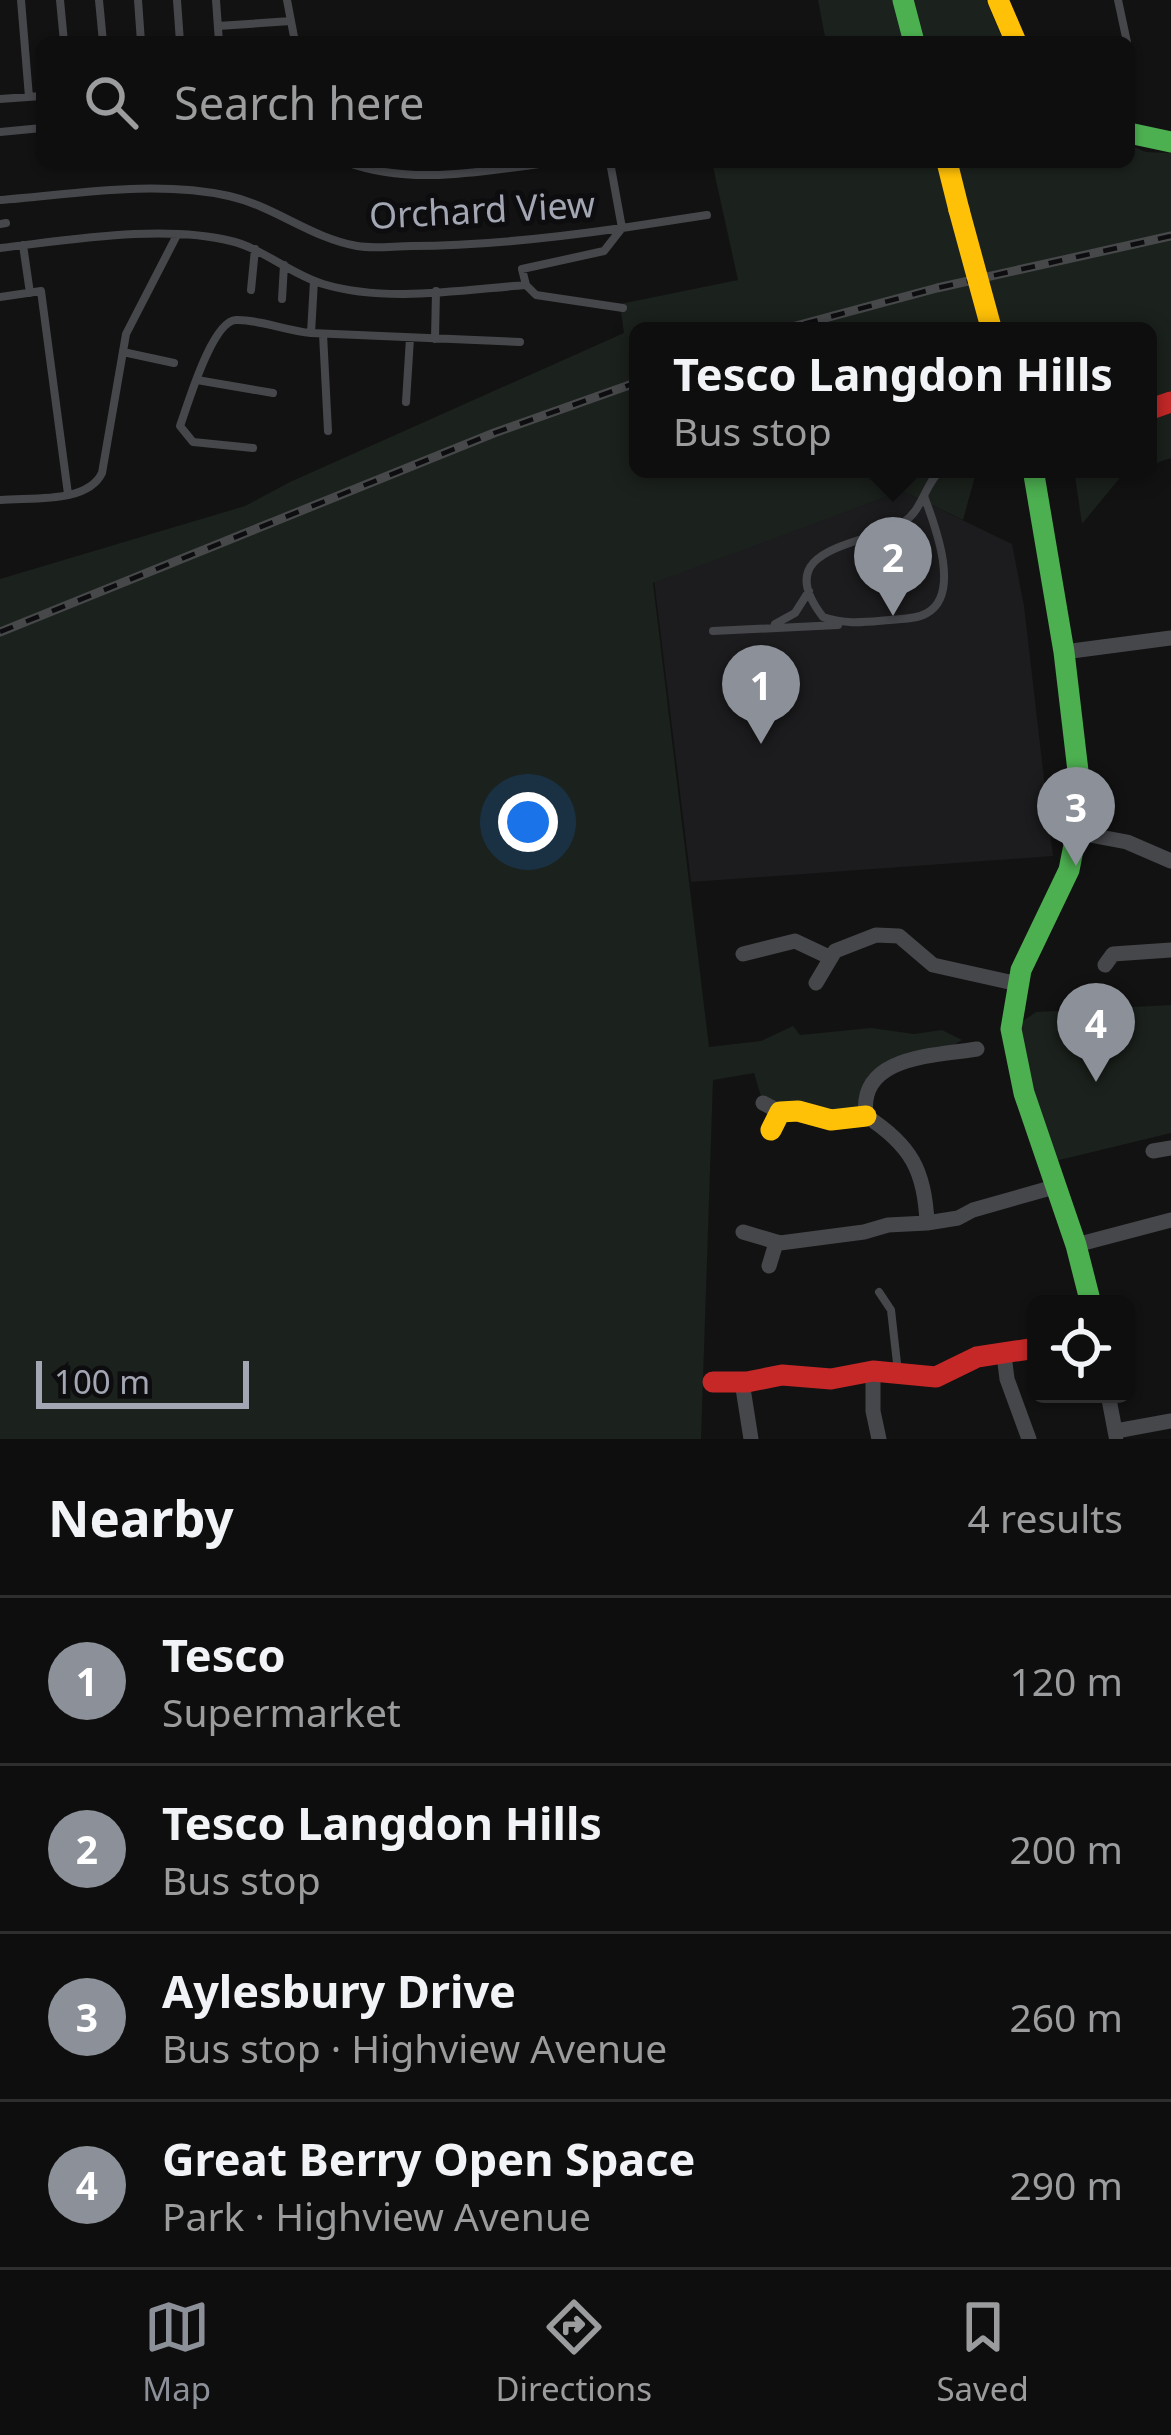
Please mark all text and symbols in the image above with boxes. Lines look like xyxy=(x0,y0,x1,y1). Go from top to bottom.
search box xyxy=(36,36,1135,168)
icon: search xyxy=(78,69,144,135)
text: Search here xyxy=(174,72,424,133)
street label: Orchard View xyxy=(368,179,596,240)
popup xyxy=(629,322,1157,478)
text: Tesco Langdon Hills xyxy=(673,343,1113,404)
text: Bus stop xyxy=(673,404,832,457)
pin: 2 xyxy=(854,517,932,616)
pin: 1 xyxy=(722,645,800,744)
pin: 3 xyxy=(1037,767,1115,866)
your location xyxy=(498,792,558,852)
pin: 4 xyxy=(1057,983,1135,1082)
map controls xyxy=(1027,1295,1135,1403)
button: locate xyxy=(1027,1295,1135,1403)
scale bar xyxy=(36,1355,249,1408)
text: 100 m xyxy=(54,1359,150,1404)
text: Nearby xyxy=(48,1482,234,1552)
text: 4 results xyxy=(968,1491,1123,1544)
text: Tesco xyxy=(162,1624,286,1685)
text: 1 xyxy=(76,1654,98,1707)
text: 120 m xyxy=(1009,1654,1123,1707)
text: Supermarket xyxy=(162,1685,401,1738)
text: Tesco Langdon Hills xyxy=(162,1792,602,1853)
text: 2 xyxy=(76,1822,98,1875)
text: 200 m xyxy=(1009,1822,1123,1875)
text: Bus stop xyxy=(162,1853,321,1906)
text: Aylesbury Drive xyxy=(162,1960,516,2021)
text: 3 xyxy=(76,1990,98,2043)
text: 260 m xyxy=(1009,1990,1123,2043)
text: Bus stop · Highview Avenue xyxy=(162,2021,667,2074)
text: Great Berry Open Space xyxy=(162,2128,695,2189)
text: 4 xyxy=(76,2158,98,2211)
text: 290 m xyxy=(1009,2158,1123,2211)
text: Park · Highview Avenue xyxy=(162,2189,591,2242)
tab: Map xyxy=(142,2294,211,2411)
tab: Directions xyxy=(495,2294,652,2411)
tab: Saved xyxy=(936,2294,1029,2411)

